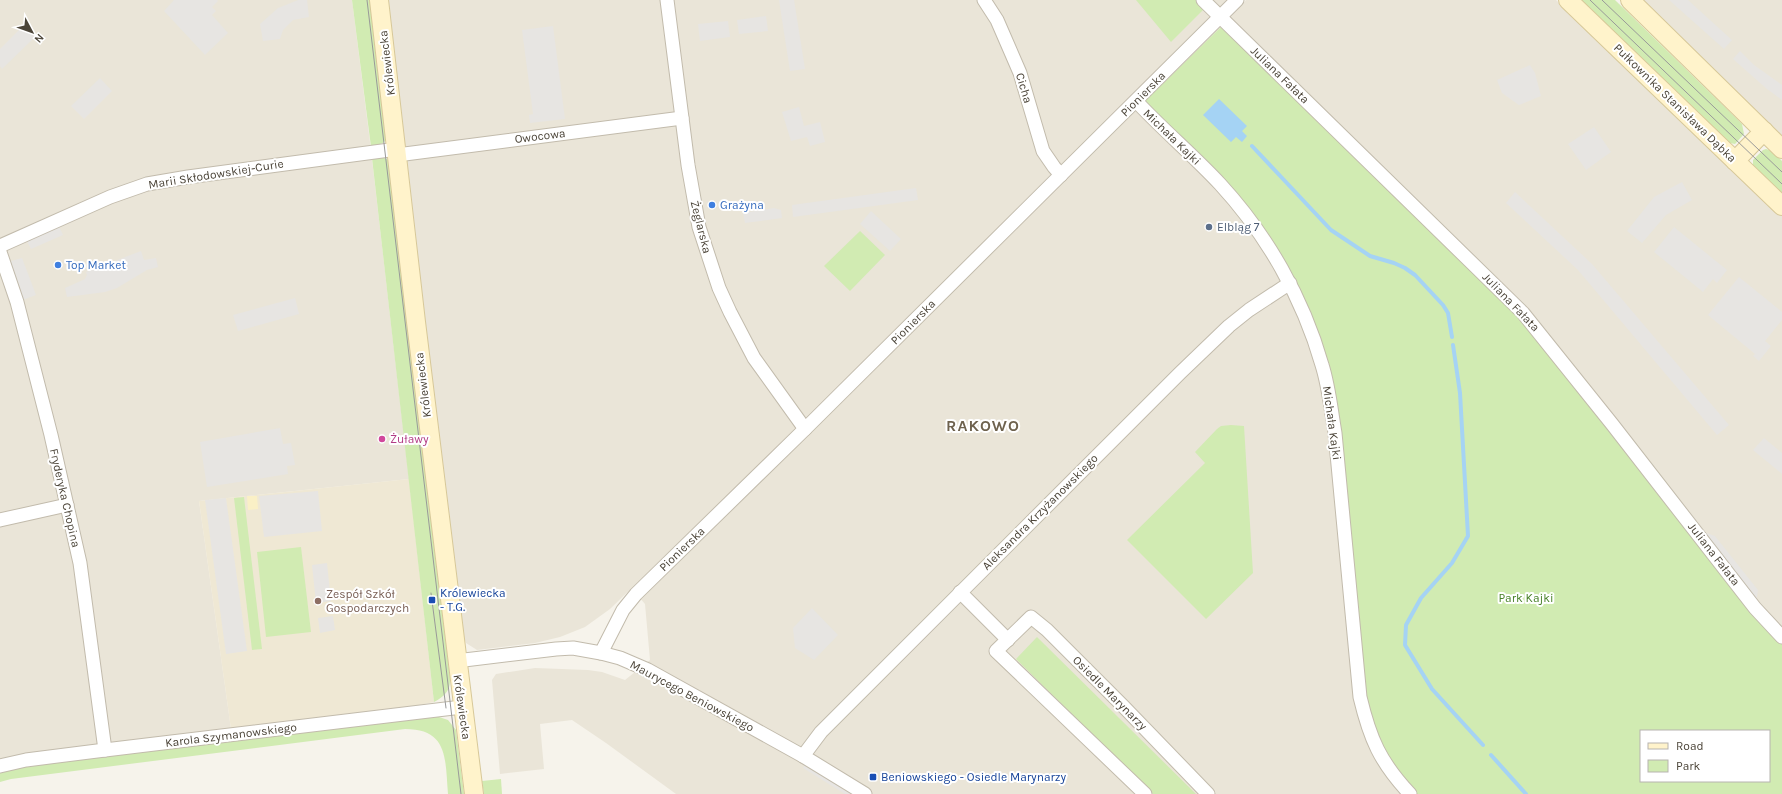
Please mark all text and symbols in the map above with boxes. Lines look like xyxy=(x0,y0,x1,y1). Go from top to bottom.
north arrow xyxy=(12,12,52,52)
street label: Królewiecka xyxy=(376,30,398,96)
text: N xyxy=(32,31,47,45)
street label: Pułkownika Stanisława Dąbka xyxy=(1611,41,1739,165)
street label: Juliana Fałata xyxy=(1248,44,1312,106)
street label: Pionierska xyxy=(1118,69,1168,119)
street label: Cicha xyxy=(1013,71,1035,105)
street label: Michała Kajki xyxy=(1140,106,1204,168)
street label: Owocowa xyxy=(514,126,566,146)
street label: Marii Skłodowskiej-Curie xyxy=(147,156,285,192)
place label: Grażyna xyxy=(720,198,764,212)
street label: Żeglarska xyxy=(688,199,714,255)
marker: Grażyna xyxy=(707,200,717,210)
place label: Elbląg 7 xyxy=(1217,220,1260,234)
marker: Elbląg 7 xyxy=(1204,222,1214,232)
place label: Top Market xyxy=(66,258,127,272)
marker: Top Market xyxy=(53,260,63,270)
street label: Juliana Fałata xyxy=(1480,270,1542,334)
street label: Pionierska xyxy=(888,297,938,347)
street label: Królewiecka xyxy=(412,352,434,418)
street label: Michała Kajki xyxy=(1320,385,1344,461)
district label: RAKOWO xyxy=(946,416,1020,435)
place label: Żuławy xyxy=(390,432,429,446)
marker: Żuławy xyxy=(377,434,387,444)
street label: Fryderyka Chopina xyxy=(47,447,83,549)
street label: Aleksandra Krzyżanowskiego xyxy=(979,451,1101,573)
street label: Juliana Fałata xyxy=(1685,520,1743,588)
street label: Pionierska xyxy=(656,524,708,574)
place label: Królewiecka - T.G. xyxy=(440,586,506,614)
place label: Zespół Szkół Gospodarczych xyxy=(326,587,409,615)
park label: Park Kajki xyxy=(1498,591,1554,605)
marker: Królewiecka - T.G. xyxy=(427,595,437,605)
marker: Zespół Szkół Gospodarczych xyxy=(313,596,323,606)
street label: Osiedle Marynarzy xyxy=(1070,653,1150,733)
street label: Maurycego Beniowskiego xyxy=(628,657,756,735)
street label: Królewiecka xyxy=(450,673,474,741)
street label: Karola Szymanowskiego xyxy=(164,720,298,750)
legend xyxy=(1640,730,1770,782)
text: Road xyxy=(1676,739,1704,753)
text: Park xyxy=(1676,759,1701,773)
place label: Beniowskiego - Osiedle Marynarzy xyxy=(881,770,1067,784)
marker: Beniowskiego - Osiedle Marynarzy xyxy=(868,772,878,782)

